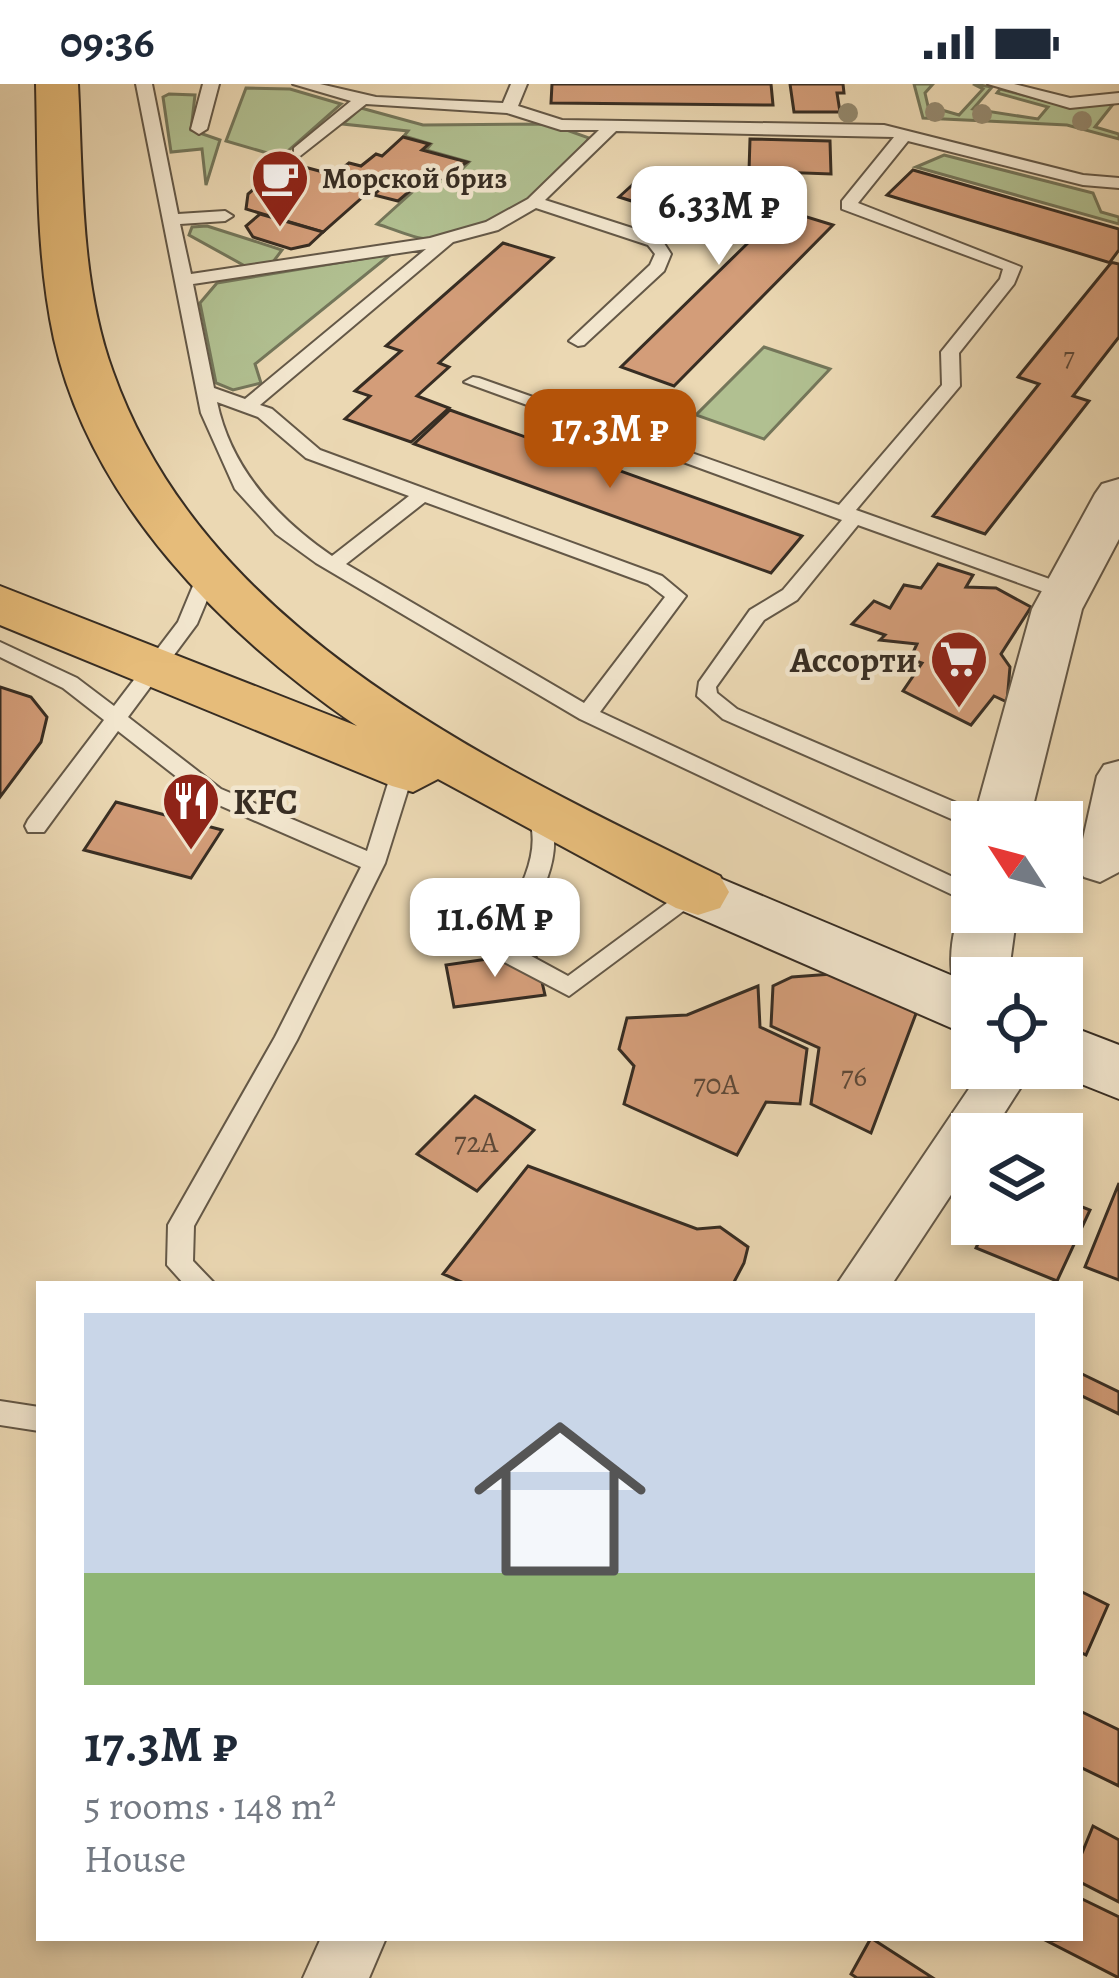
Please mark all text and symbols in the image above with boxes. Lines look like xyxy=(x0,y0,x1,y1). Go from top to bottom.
text: 09:36 xyxy=(60,11,155,73)
cafe icon: Морской бриз xyxy=(249,147,311,229)
place label: Морской бриз xyxy=(322,158,507,198)
pin: 6.33M ₽ xyxy=(608,166,830,268)
text: 6.33M ₽ xyxy=(658,178,780,231)
house number: 7 xyxy=(1063,339,1075,375)
pin: 17.3M ₽ xyxy=(499,389,721,491)
text: 17.3M ₽ xyxy=(551,401,669,454)
supermarket icon: Ассорти xyxy=(928,628,990,710)
place label: Ассорти xyxy=(789,635,917,684)
restaurant icon: KFC xyxy=(160,770,222,852)
place label: KFC xyxy=(233,777,298,826)
north arrow xyxy=(951,801,1083,933)
map controls xyxy=(951,801,1083,1245)
pin: 11.6M ₽ xyxy=(384,878,606,980)
text: 11.6M ₽ xyxy=(437,890,553,943)
button: locate xyxy=(951,957,1083,1089)
house number: 76 xyxy=(841,1056,867,1096)
house number: 70А xyxy=(693,1064,740,1104)
button: layers xyxy=(951,1113,1083,1245)
house number: 72А xyxy=(454,1122,499,1162)
icon: home xyxy=(452,1391,668,1607)
text: 17.3M ₽ xyxy=(84,1709,238,1779)
text: 5 rooms · 148 m² xyxy=(84,1779,336,1832)
text: House xyxy=(84,1832,186,1885)

